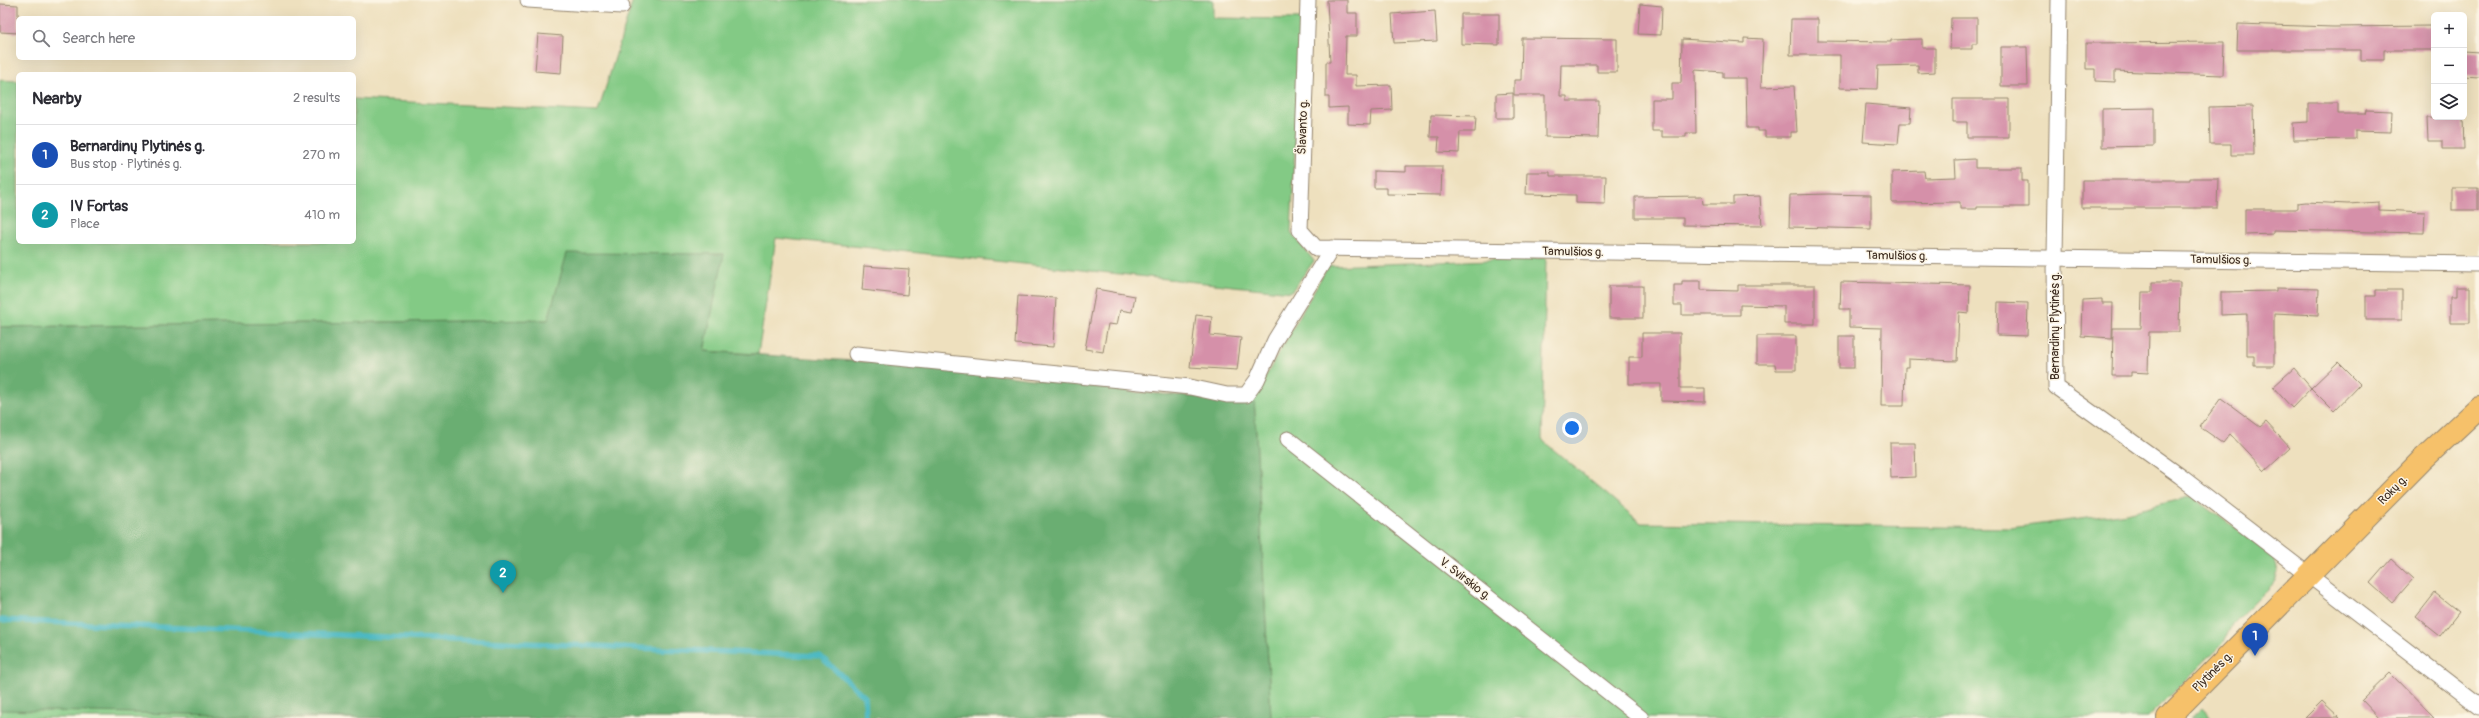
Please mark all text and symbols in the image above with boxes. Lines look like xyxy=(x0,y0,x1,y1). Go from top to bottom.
map controls xyxy=(2431,12,2467,120)
button: + xyxy=(2431,12,2467,48)
search box xyxy=(16,16,356,60)
icon: search xyxy=(30,27,52,49)
text: Search here xyxy=(62,29,135,48)
button: − xyxy=(2431,48,2467,84)
button: layers xyxy=(2431,84,2467,120)
text: Nearby xyxy=(32,88,81,109)
text: 2 results xyxy=(293,90,340,106)
street label: Šlavanto g. xyxy=(1294,99,1311,155)
text: Bernardinų Plytinės g. xyxy=(70,137,205,156)
text: 1 xyxy=(42,147,48,163)
text: 270 m xyxy=(303,147,340,163)
text: Bus stop · Plytinės g. xyxy=(70,156,182,172)
text: IV Fortas xyxy=(70,197,128,216)
text: 2 xyxy=(41,207,49,223)
text: 410 m xyxy=(304,207,340,223)
text: Place xyxy=(70,216,99,232)
street label: Tamulšios g. xyxy=(1542,244,1604,260)
street label: Tamulšios g. xyxy=(1866,248,1928,264)
street label: Tamulšios g. xyxy=(2190,252,2252,268)
street label: Bernardinų Plytinės g. xyxy=(2048,272,2063,380)
your location xyxy=(1562,418,1582,438)
street label: Rokų g. xyxy=(2375,472,2411,508)
street label: V. Svirskio g. xyxy=(1436,554,1494,604)
pin: 2 xyxy=(490,560,516,593)
pin: 1 xyxy=(2242,623,2268,656)
street label: Plytinės g. xyxy=(2190,649,2236,695)

